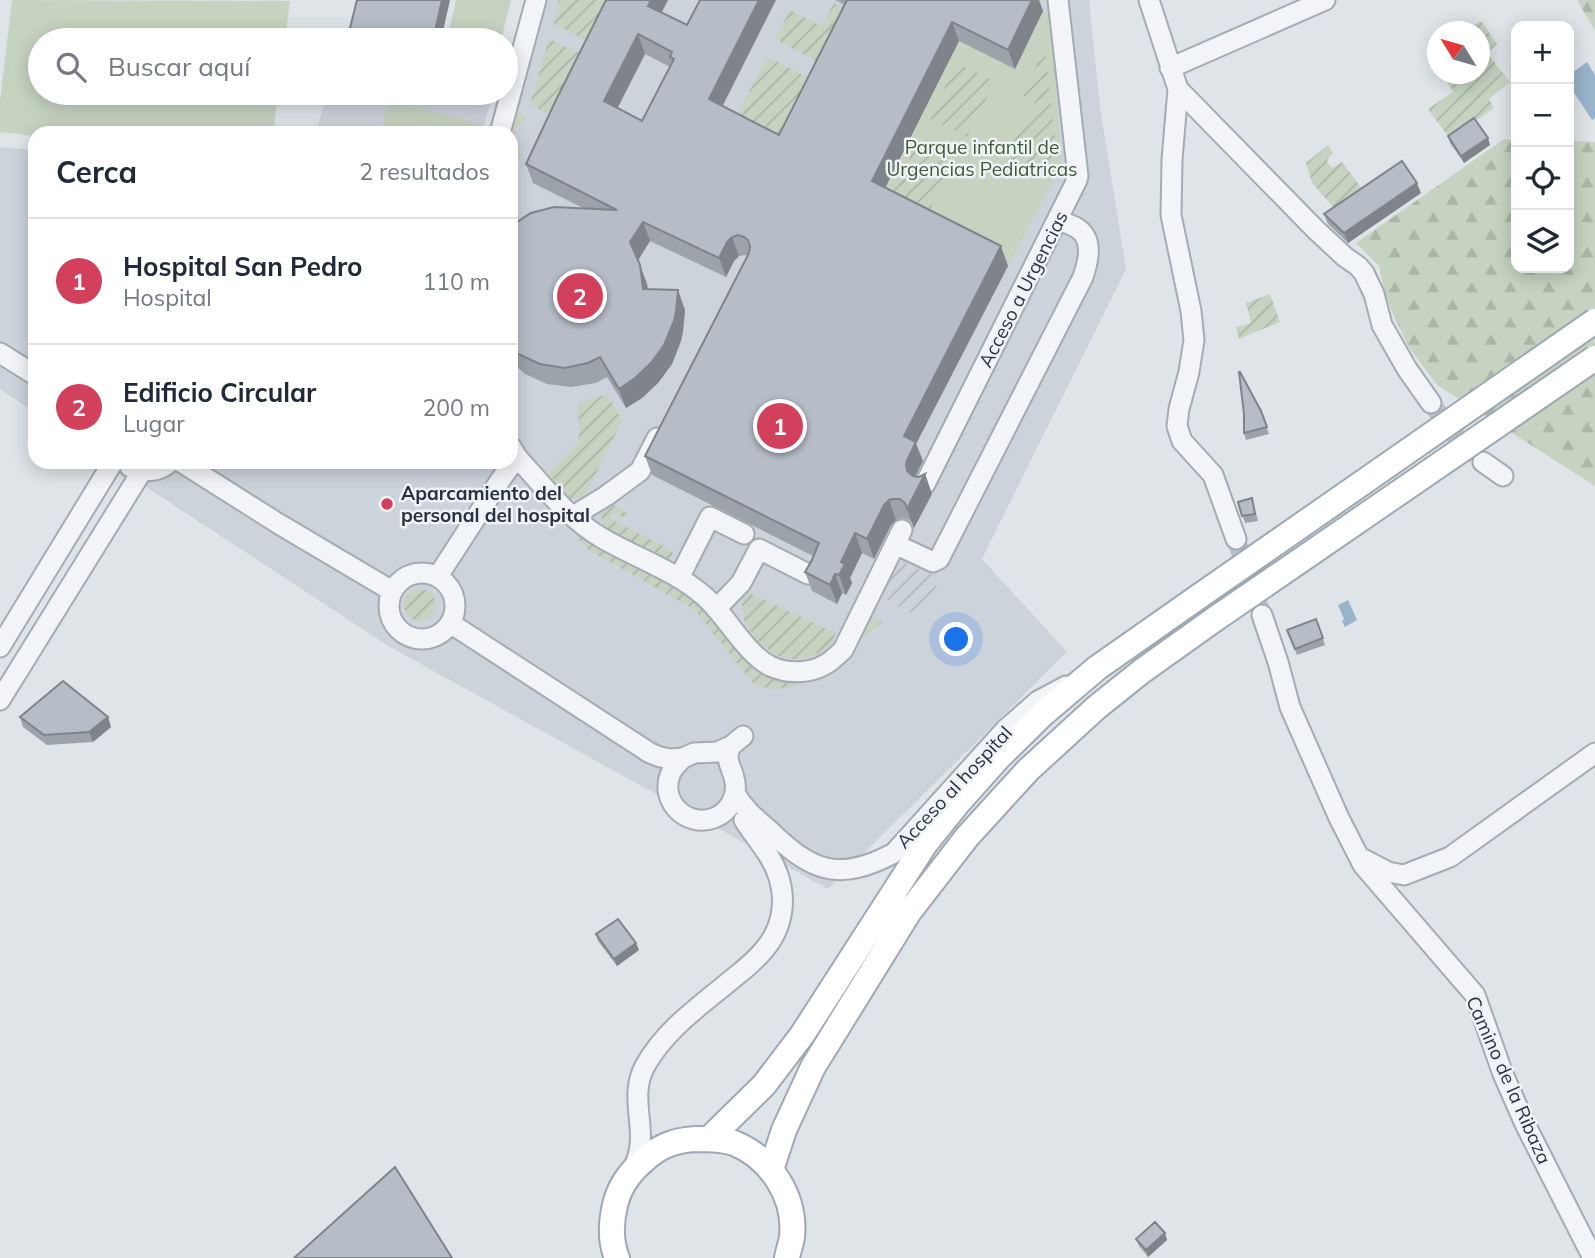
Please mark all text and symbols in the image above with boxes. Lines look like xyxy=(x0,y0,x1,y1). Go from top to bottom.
north arrow xyxy=(1427,21,1490,84)
map controls xyxy=(1511,21,1574,273)
button: + xyxy=(1511,21,1574,84)
search box xyxy=(28,28,518,105)
icon: search xyxy=(52,48,90,86)
text: Buscar aquí xyxy=(108,50,251,83)
button: − xyxy=(1511,84,1574,147)
park label: Parque infantil de Urgencias Pediatricas xyxy=(886,135,1078,181)
button: locate xyxy=(1511,147,1574,210)
text: Cerca xyxy=(56,153,137,191)
text: 2 resultados xyxy=(359,157,490,186)
street label: Acceso a Urgencias xyxy=(973,207,1073,371)
button: layers xyxy=(1511,210,1574,273)
text: Hospital San Pedro xyxy=(123,250,362,283)
text: 1 xyxy=(72,267,86,296)
text: 110 m xyxy=(422,267,490,296)
pin: 2 xyxy=(557,270,603,322)
text: Hospital xyxy=(123,283,212,312)
text: Edificio Circular xyxy=(123,376,316,409)
text: 2 xyxy=(72,393,86,422)
text: 200 m xyxy=(422,393,490,422)
pin: 1 xyxy=(757,400,803,452)
text: Lugar xyxy=(123,409,185,438)
place label: Aparcamiento del personal del hospital xyxy=(401,481,590,527)
marker: Aparcamiento del personal del hospital xyxy=(379,496,395,512)
your location xyxy=(939,622,973,656)
street label: Acceso al hospital xyxy=(891,721,1017,853)
street label: Camino de la Ribaza xyxy=(1461,992,1557,1168)

